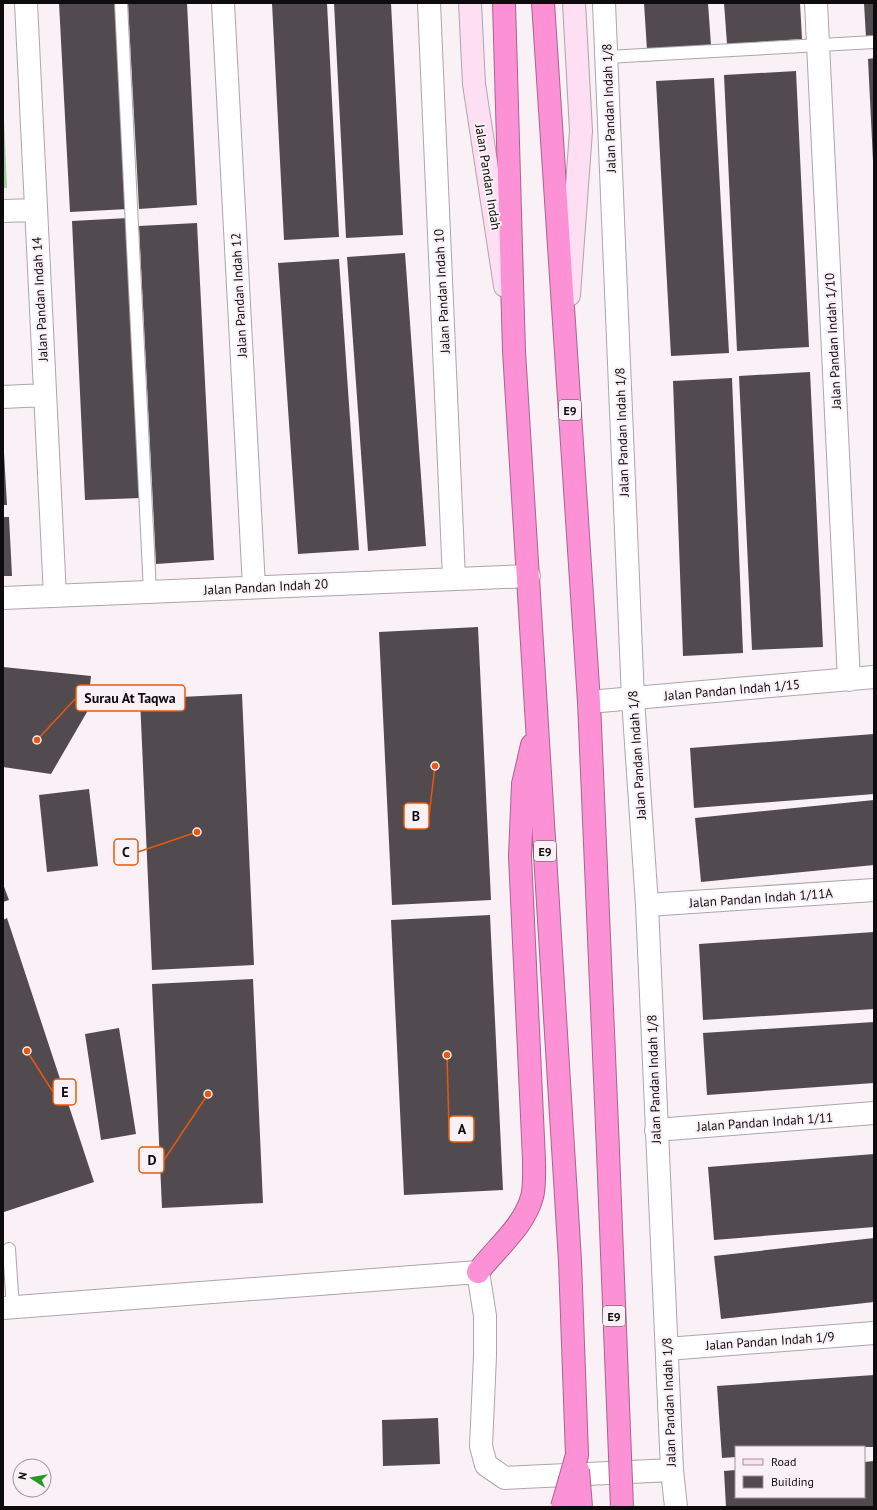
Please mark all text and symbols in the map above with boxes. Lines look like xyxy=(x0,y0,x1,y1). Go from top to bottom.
street label: Jalan Pandan Indah 1/8 xyxy=(598,43,620,174)
street label: Jalan Pandan Indah xyxy=(471,122,505,231)
street label: Jalan Pandan Indah 10 xyxy=(430,228,454,355)
street label: Jalan Pandan Indah 12 xyxy=(227,232,251,359)
street label: Jalan Pandan Indah 14 xyxy=(28,236,52,363)
street label: Jalan Pandan Indah 1/10 xyxy=(821,273,845,410)
street label: Jalan Pandan Indah 1/8 xyxy=(611,367,633,498)
road number: E9 xyxy=(559,400,581,420)
street label: Jalan Pandan Indah 20 xyxy=(202,575,329,599)
street label: Jalan Pandan Indah 1/15 xyxy=(662,676,801,704)
callout: Surau At Taqwa xyxy=(76,685,185,711)
text: Surau At Taqwa xyxy=(84,689,176,707)
street label: Jalan Pandan Indah 1/8 xyxy=(624,690,650,821)
callout: B xyxy=(404,803,429,829)
text: B xyxy=(412,807,420,825)
callout: C xyxy=(114,839,138,865)
road number: E9 xyxy=(534,841,556,861)
text: C xyxy=(122,843,130,861)
street label: Jalan Pandan Indah 1/11A xyxy=(688,884,834,912)
street label: Jalan Pandan Indah 1/8 xyxy=(643,1014,665,1145)
callout: E xyxy=(53,1079,76,1105)
text: E xyxy=(61,1083,69,1101)
street label: Jalan Pandan Indah 1/11 xyxy=(695,1109,834,1135)
callout: A xyxy=(449,1116,474,1142)
text: A xyxy=(458,1120,467,1138)
callout: D xyxy=(139,1147,164,1173)
text: D xyxy=(147,1151,157,1169)
road number: E9 xyxy=(603,1306,625,1326)
street label: Jalan Pandan Indah 1/9 xyxy=(704,1328,835,1354)
street label: Jalan Pandan Indah 1/8 xyxy=(658,1337,680,1468)
legend xyxy=(735,1446,865,1498)
text: Road xyxy=(771,1454,796,1469)
north arrow xyxy=(12,1458,52,1498)
text: N xyxy=(15,1471,30,1481)
text: Building xyxy=(771,1474,814,1489)

